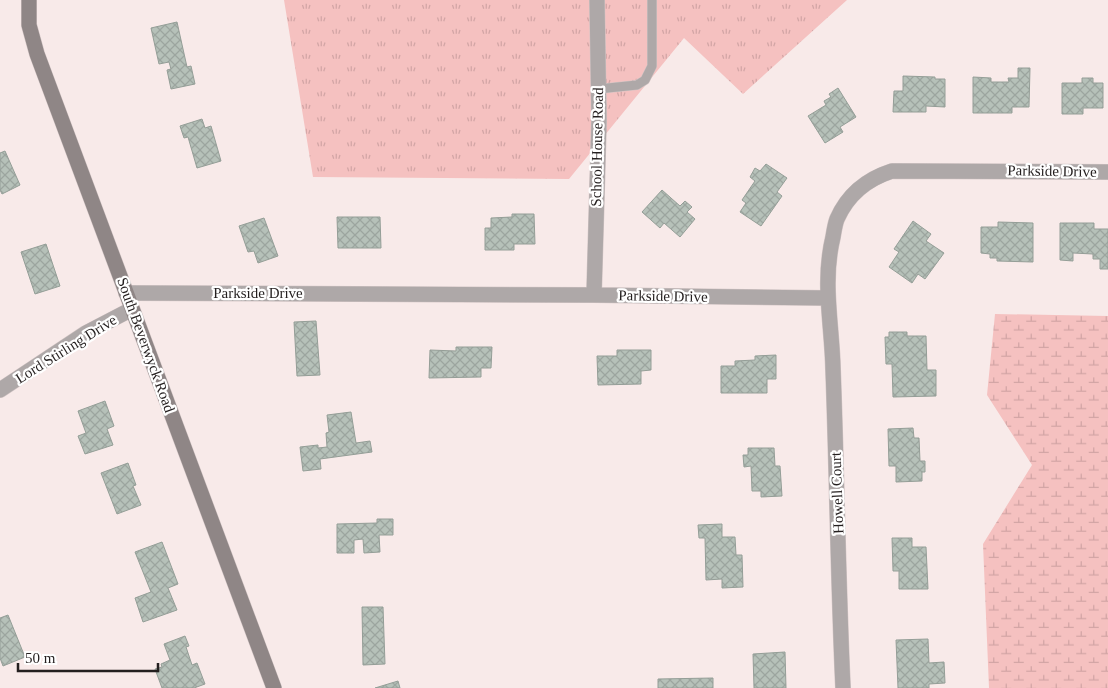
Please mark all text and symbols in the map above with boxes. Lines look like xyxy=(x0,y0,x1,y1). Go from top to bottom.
street label: School House Road xyxy=(588,87,606,207)
street label: Parkside Drive xyxy=(1007,162,1097,180)
street label: South Beverwyck Road xyxy=(114,275,178,415)
street label: Parkside Drive xyxy=(213,285,303,301)
street label: Parkside Drive xyxy=(618,287,708,305)
street label: Lord Stirling Drive xyxy=(13,311,120,386)
street label: Howell Court xyxy=(828,451,846,534)
scale bar xyxy=(18,640,158,672)
text: 50 m xyxy=(25,650,56,666)

